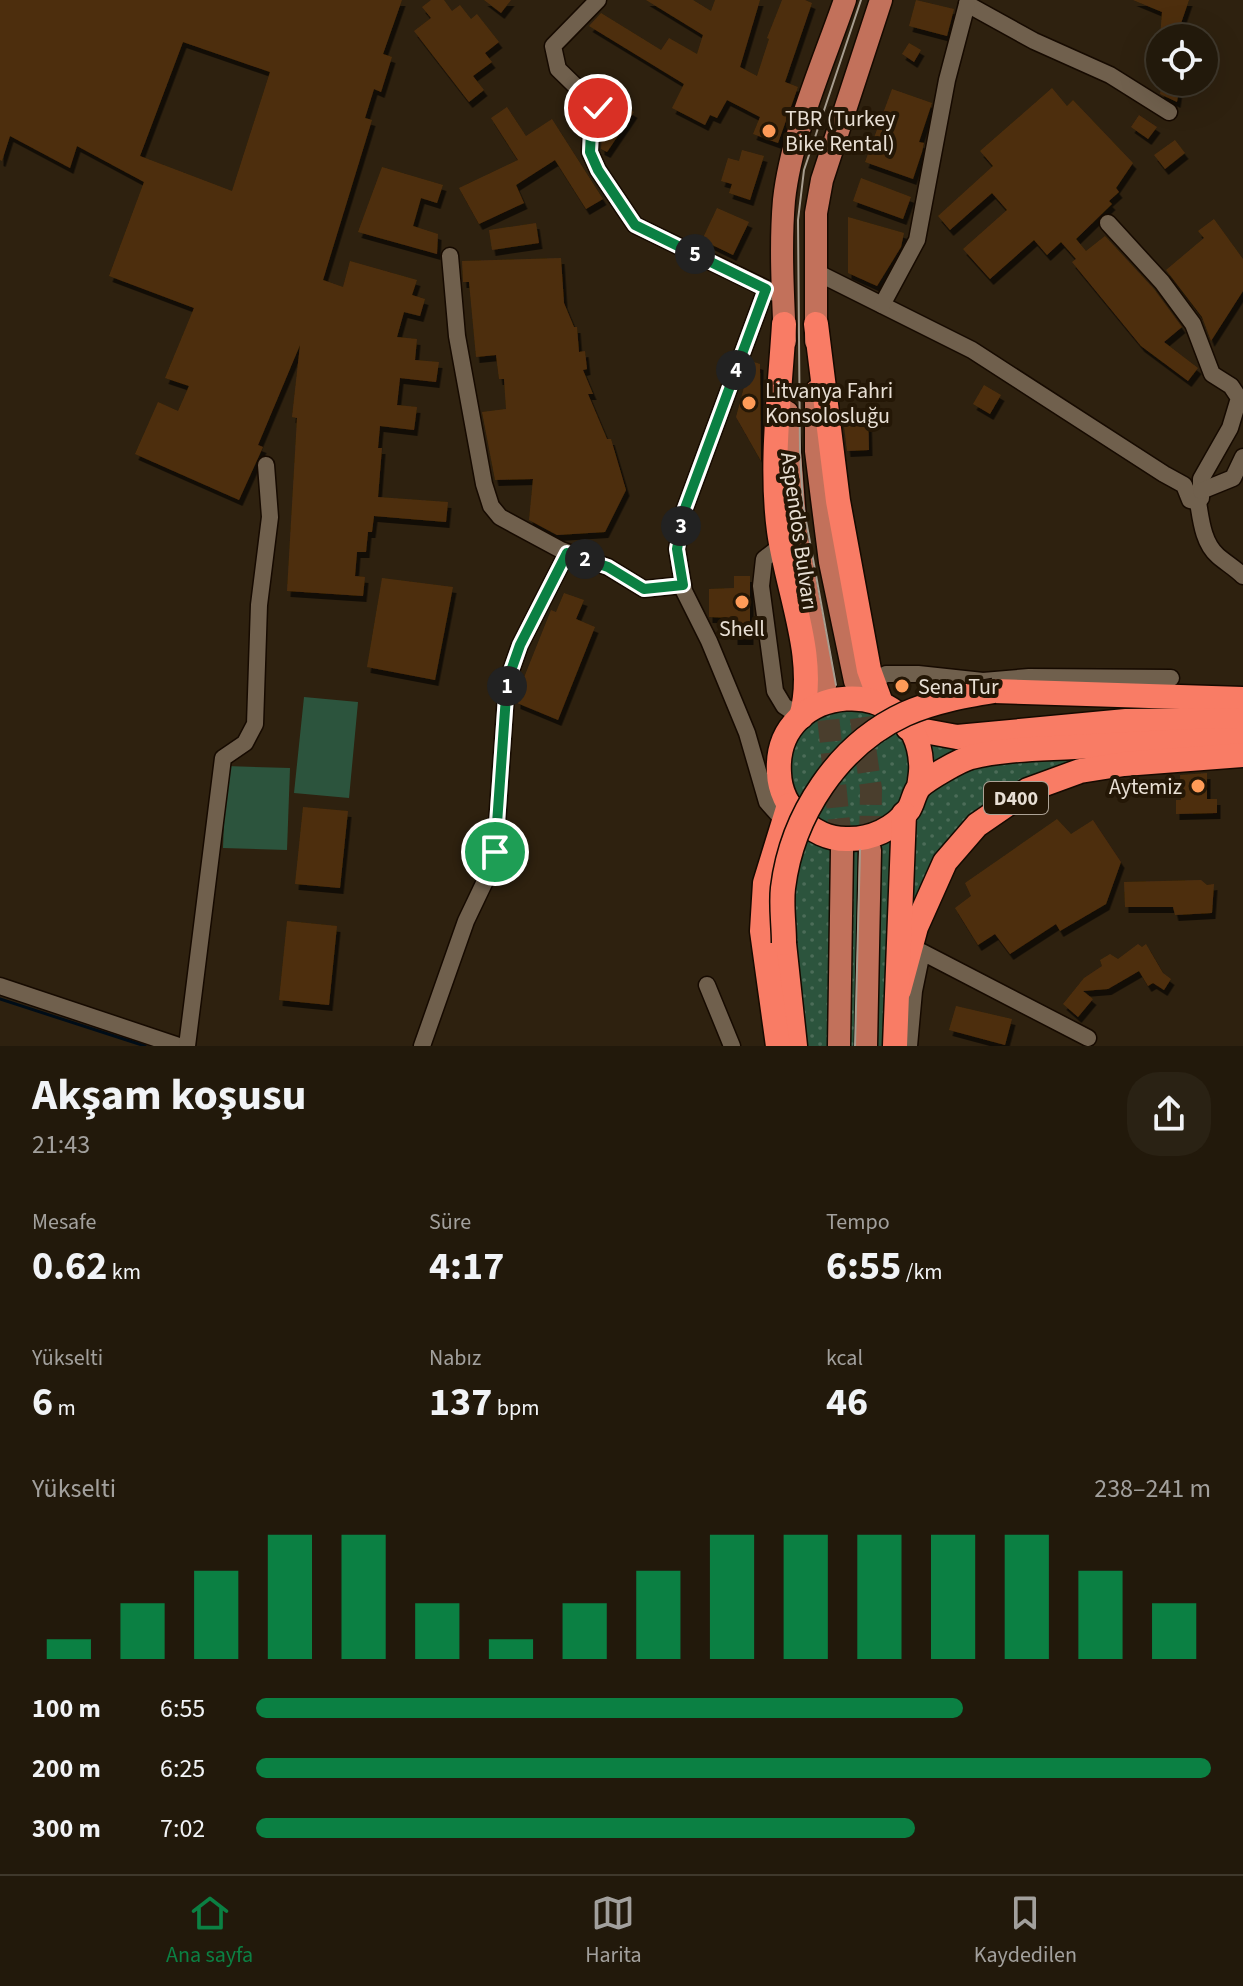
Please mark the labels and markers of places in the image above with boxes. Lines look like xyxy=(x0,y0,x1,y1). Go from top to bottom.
pin xyxy=(564,74,632,142)
place label: TBR (Turkey Bike Rental) xyxy=(785,103,896,160)
marker: TBR (Turkey Bike Rental) xyxy=(760,122,778,140)
pin: 5 xyxy=(675,234,715,274)
pin: 4 xyxy=(716,350,756,390)
place label: Litvanya Fahri Konsolosluğu xyxy=(765,375,893,432)
marker: Litvanya Fahri Konsolosluğu xyxy=(740,394,758,412)
pin: 3 xyxy=(661,506,701,546)
pin: 2 xyxy=(565,539,605,579)
marker: Shell xyxy=(733,593,751,611)
place label: Shell xyxy=(719,613,765,645)
pin: 1 xyxy=(487,666,527,706)
place label: Sena Tur xyxy=(918,671,999,703)
marker: Sena Tur xyxy=(893,677,911,695)
place label: Aytemiz xyxy=(1109,771,1182,803)
marker: Aytemiz xyxy=(1189,777,1207,795)
pin xyxy=(461,818,529,886)

